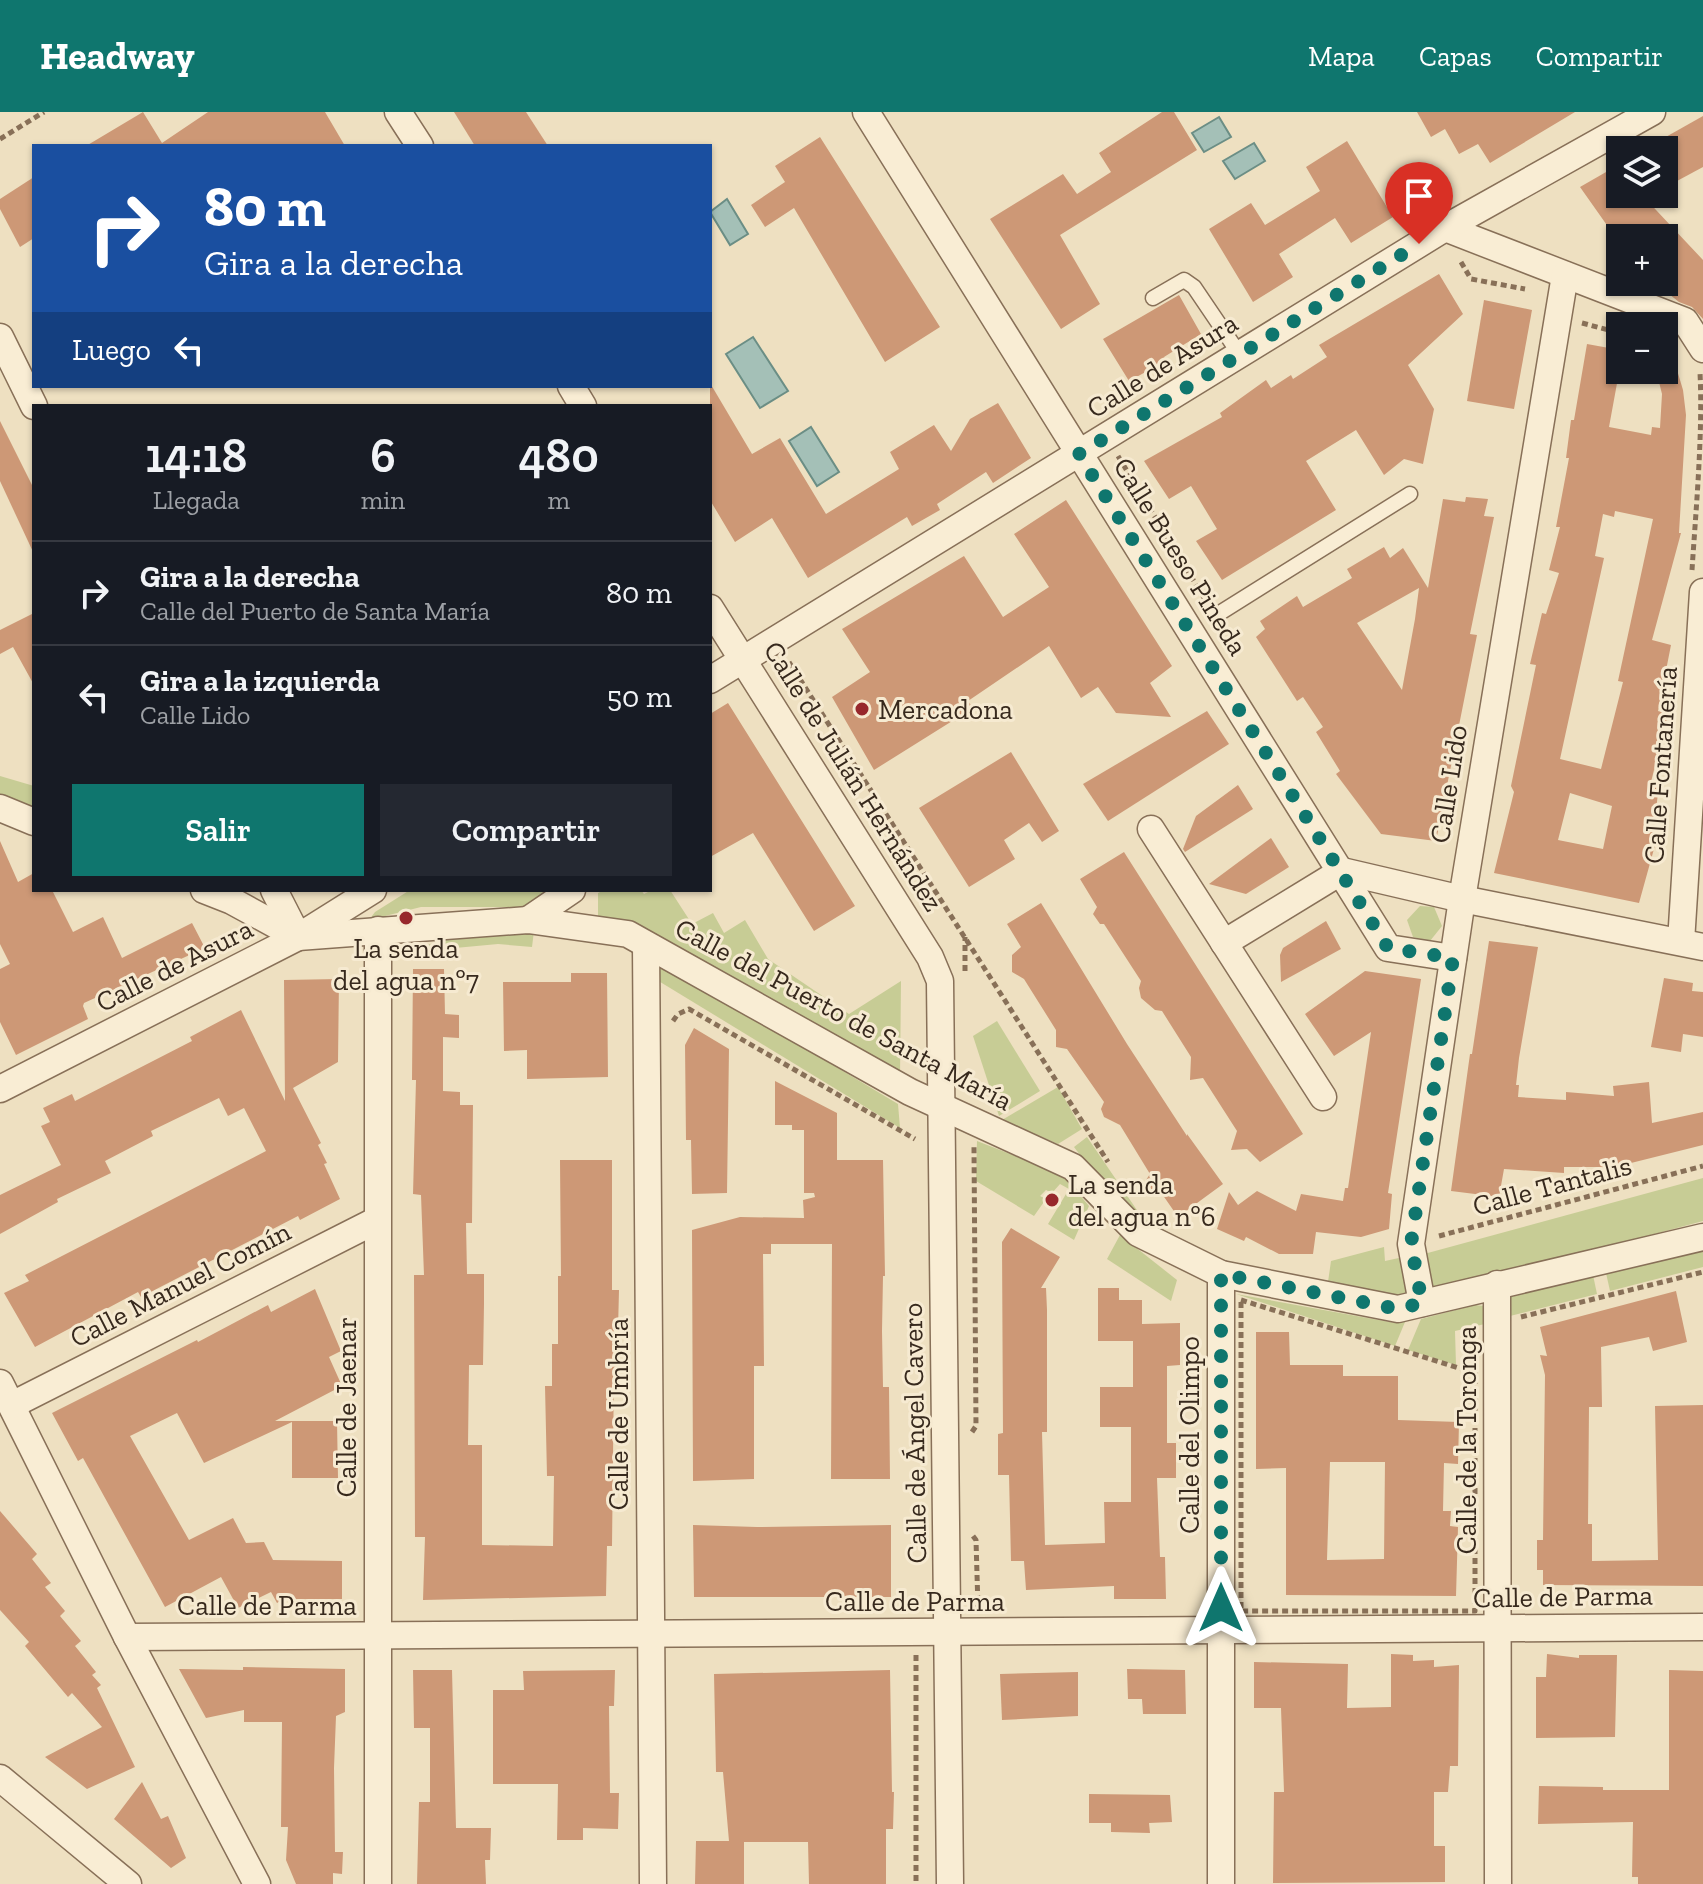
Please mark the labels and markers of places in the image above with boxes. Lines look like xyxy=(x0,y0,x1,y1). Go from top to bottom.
pin xyxy=(1385,162,1453,244)
place label: Mercadona xyxy=(878,693,1013,726)
marker: Mercadona xyxy=(853,700,871,718)
marker: La senda del agua nº7 xyxy=(397,909,415,927)
place label: La senda del agua nº7 xyxy=(333,932,479,997)
place label: La senda del agua nº6 xyxy=(1068,1168,1216,1233)
marker: La senda del agua nº6 xyxy=(1043,1191,1061,1209)

